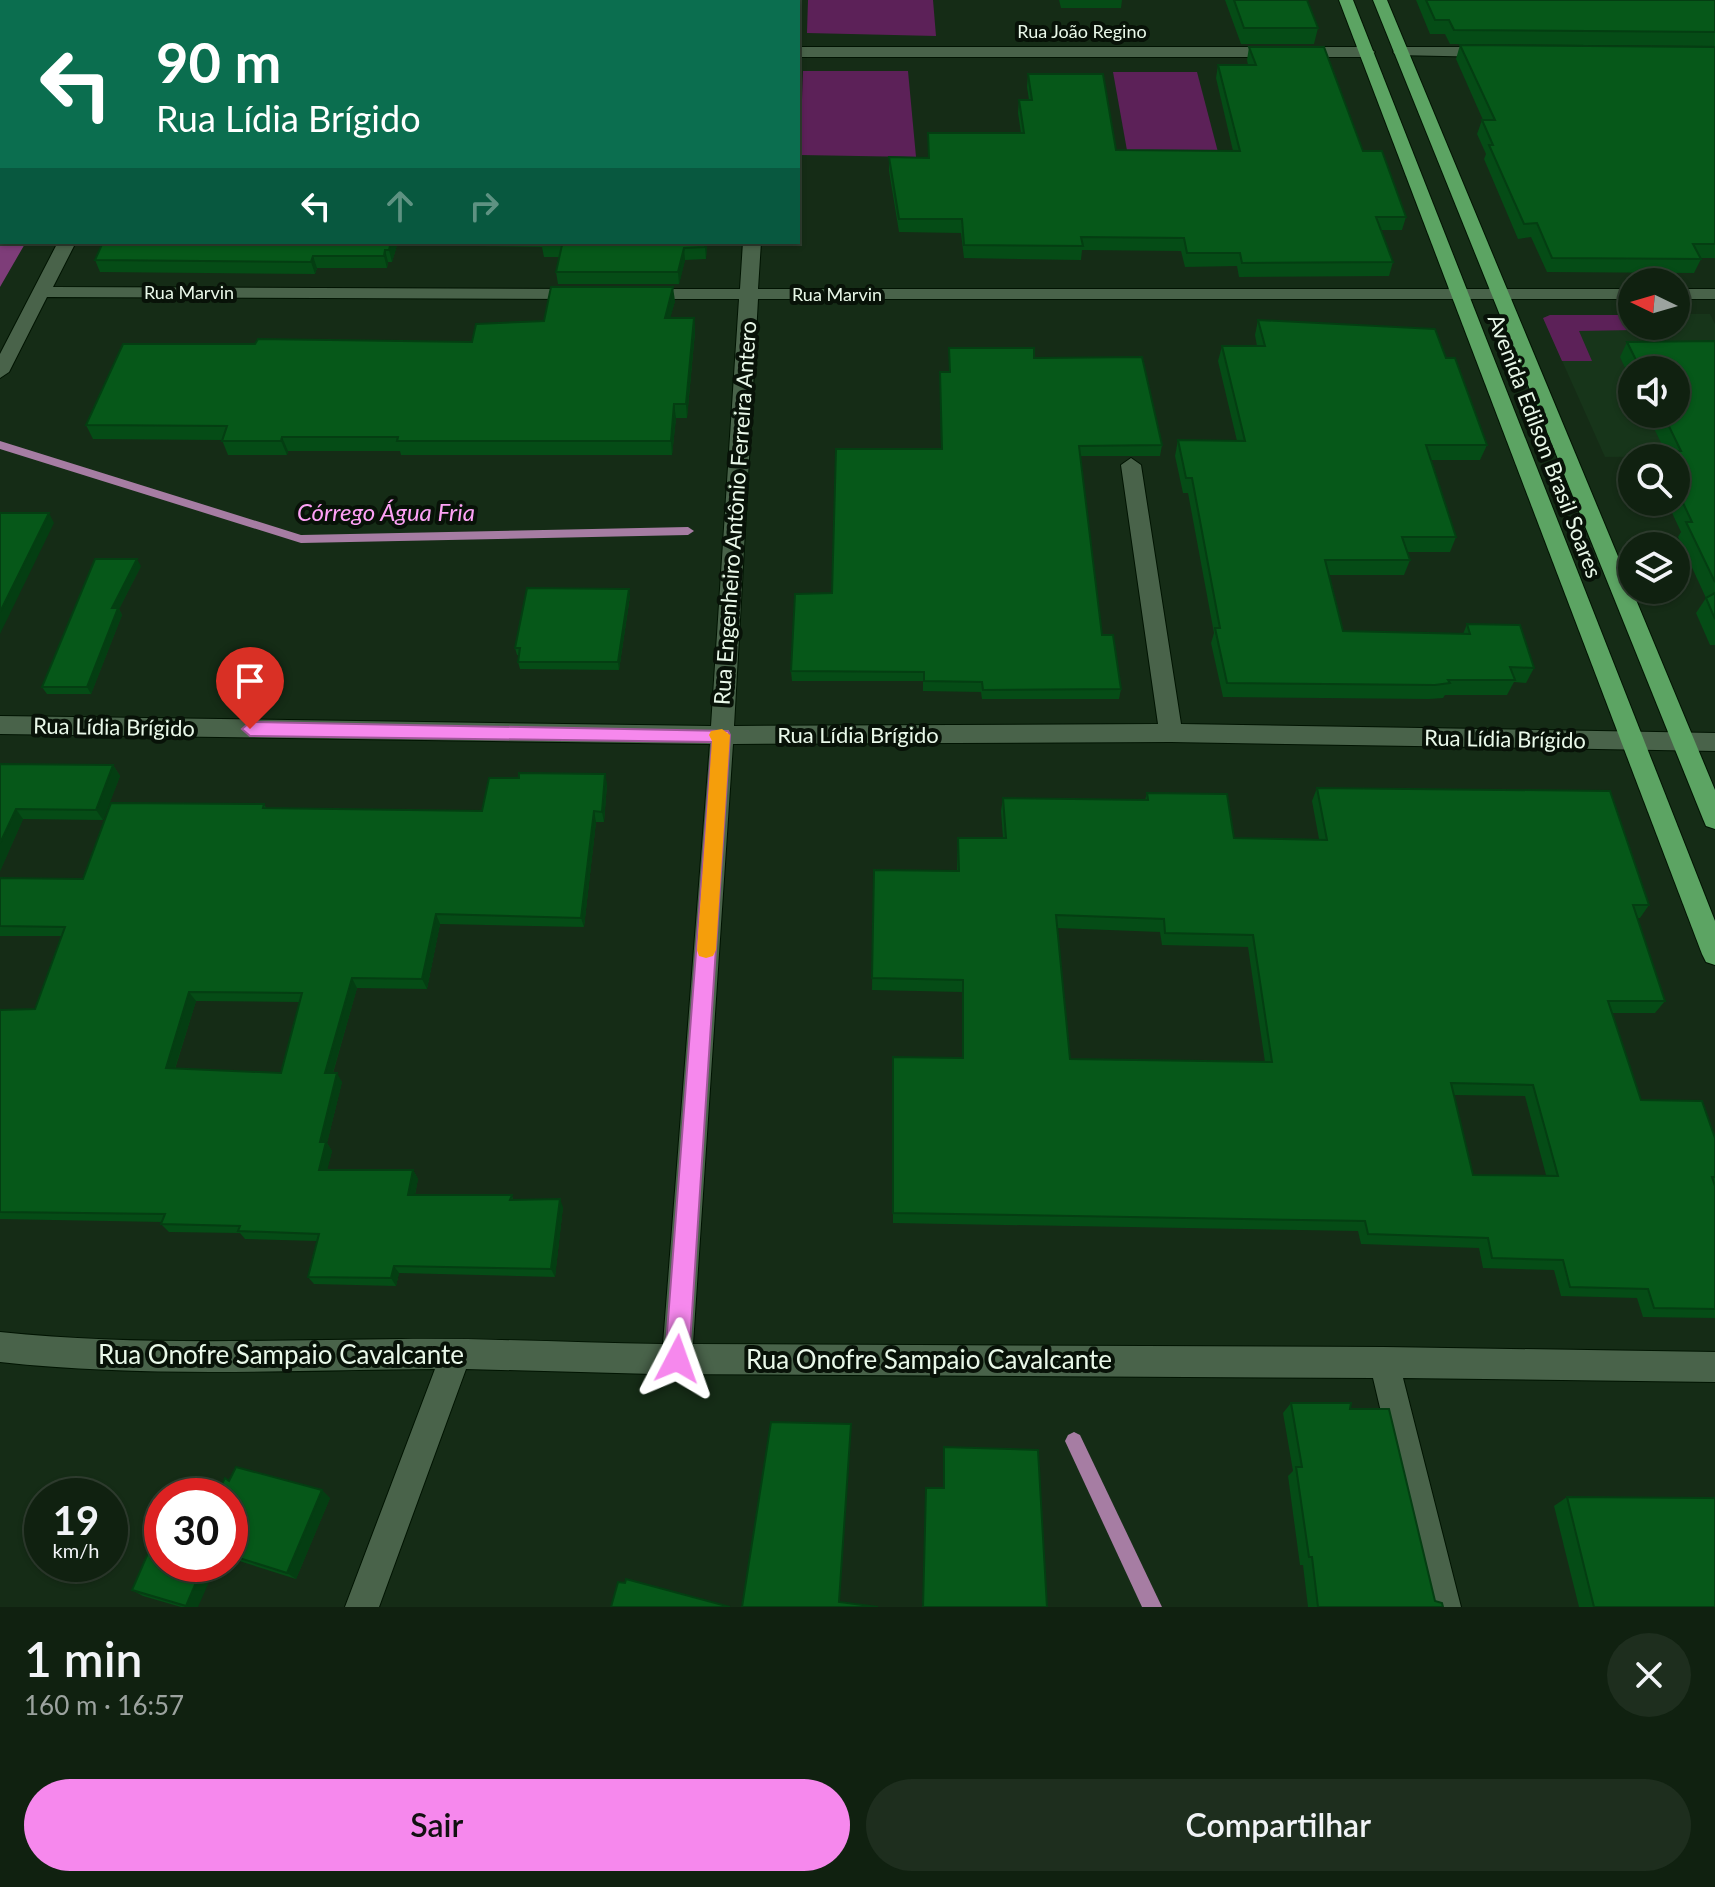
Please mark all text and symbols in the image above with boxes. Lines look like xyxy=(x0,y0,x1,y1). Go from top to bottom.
street label: Rua João Regino xyxy=(1017,20,1147,42)
text: 90 m xyxy=(156,28,281,95)
icon: left xyxy=(24,32,128,136)
text: Rua Lídia Brígido xyxy=(156,96,421,140)
icon: left xyxy=(294,184,338,228)
icon: ahead xyxy=(378,184,422,228)
icon: right xyxy=(462,184,506,228)
north arrow xyxy=(1618,268,1690,340)
map controls xyxy=(1618,268,1690,604)
street label: Rua Marvin xyxy=(144,281,234,303)
street label: Rua Marvin xyxy=(792,283,882,305)
street label: Avenida Edilson Brasil Soares xyxy=(1483,310,1608,582)
street label: Rua Engenheiro Antônio Ferreira Antero xyxy=(708,320,761,706)
button: sound xyxy=(1618,356,1690,428)
button: search xyxy=(1618,444,1690,516)
water label: Córrego Água Fria xyxy=(297,497,475,526)
button: layers xyxy=(1618,532,1690,604)
pin xyxy=(216,647,284,729)
icon: arrive xyxy=(228,659,272,703)
street label: Rua Lídia Brígido xyxy=(33,712,195,741)
street label: Rua Lídia Brígido xyxy=(777,721,939,748)
street label: Rua Lídia Brígido xyxy=(1424,724,1586,753)
position arrow xyxy=(635,1317,719,1401)
street label: Rua Onofre Sampaio Cavalcante xyxy=(98,1338,464,1370)
street label: Rua Onofre Sampaio Cavalcante xyxy=(746,1343,1112,1375)
speed limit sign: 30 xyxy=(144,1478,248,1582)
text: 19 xyxy=(53,1496,99,1544)
text: km/h xyxy=(53,1538,99,1562)
text: 1 min xyxy=(24,1630,142,1687)
button: close xyxy=(1607,1633,1691,1717)
text: 160 m · 16:57 xyxy=(24,1689,184,1721)
button: Sair xyxy=(24,1779,850,1871)
button: Compartilhar xyxy=(866,1779,1691,1871)

